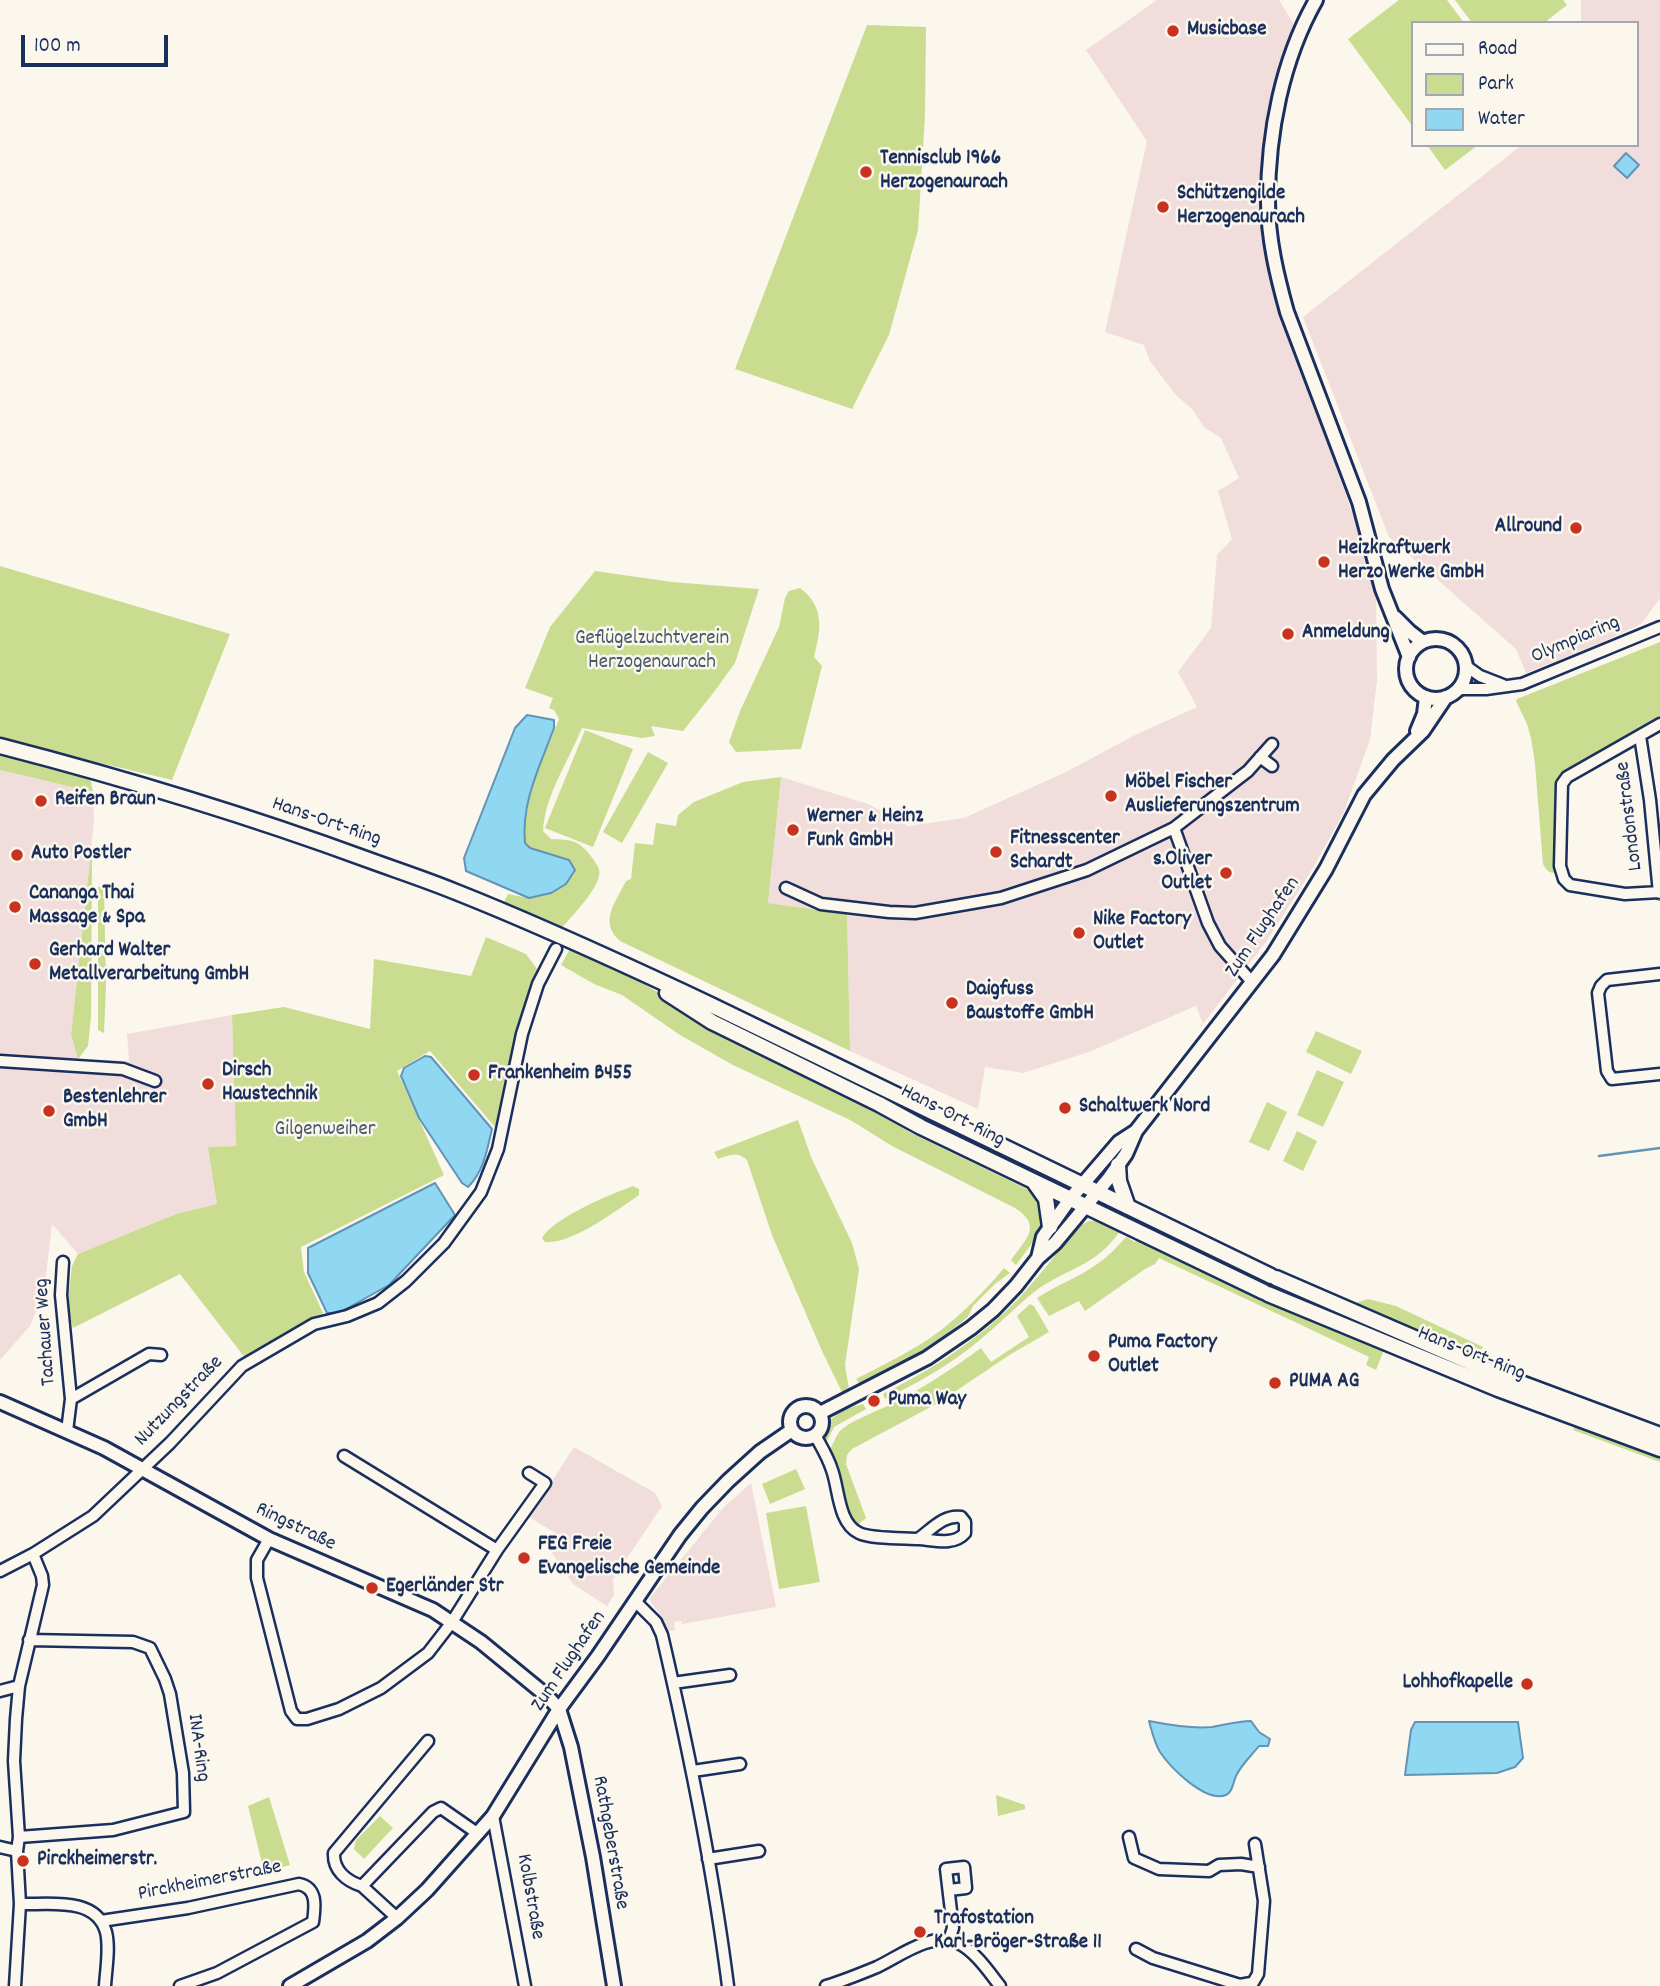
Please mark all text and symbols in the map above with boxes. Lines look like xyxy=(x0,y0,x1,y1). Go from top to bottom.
place label: Musicbase xyxy=(1187,18,1267,44)
scale bar xyxy=(24,21,172,65)
legend xyxy=(1412,21,1639,147)
marker: Musicbase xyxy=(1165,23,1181,39)
text: 100 m xyxy=(34,32,81,62)
text: Road xyxy=(1478,35,1517,65)
text: Park xyxy=(1478,70,1514,100)
text: Water xyxy=(1478,105,1525,135)
place label: Tennisclub 1966 Herzogenaurach xyxy=(880,147,1008,197)
marker: Tennisclub 1966 Herzogenaurach xyxy=(858,164,874,180)
place label: Schützengilde Herzogenaurach xyxy=(1177,182,1305,232)
marker: Schützengilde Herzogenaurach xyxy=(1155,199,1171,215)
place label: Allround xyxy=(1495,515,1562,541)
marker: Allround xyxy=(1568,520,1584,536)
place label: Heizkraftwerk Herzo Werke GmbH xyxy=(1338,537,1485,587)
marker: Heizkraftwerk Herzo Werke GmbH xyxy=(1316,554,1332,570)
street label: Olympiaring xyxy=(1528,611,1624,671)
place label: Anmeldung xyxy=(1302,621,1390,647)
marker: Anmeldung xyxy=(1280,626,1296,642)
park label: Geflügelzuchtverein Herzogenaurach xyxy=(575,627,729,677)
street label: Londonstraße xyxy=(1612,760,1650,872)
place label: Möbel Fischer Auslieferungszentrum xyxy=(1125,771,1300,821)
place label: Reifen Braun xyxy=(55,788,156,814)
marker: Möbel Fischer Auslieferungszentrum xyxy=(1103,788,1119,804)
marker: Reifen Braun xyxy=(33,793,49,809)
street label: Hans-Ort-Ring xyxy=(268,793,384,853)
place label: Werner & Heinz Funk GmbH xyxy=(807,805,923,855)
marker: Werner & Heinz Funk GmbH xyxy=(785,822,801,838)
place label: Fitnesscenter Schardt xyxy=(1010,827,1120,877)
place label: Auto Postler xyxy=(31,842,131,868)
marker: Fitnesscenter Schardt xyxy=(988,844,1004,860)
marker: Auto Postler xyxy=(9,847,25,863)
place label: s.Oliver Outlet xyxy=(1153,848,1212,898)
marker: s.Oliver Outlet xyxy=(1218,865,1234,881)
street label: Zum Flughafen xyxy=(1221,873,1307,983)
place label: Cananga Thai Massage & Spa xyxy=(29,882,145,932)
marker: Cananga Thai Massage & Spa xyxy=(7,899,23,915)
place label: Nike Factory Outlet xyxy=(1093,908,1191,958)
marker: Nike Factory Outlet xyxy=(1071,925,1087,941)
place label: Gerhard Walter Metallverarbeitung GmbH xyxy=(49,939,249,989)
marker: Gerhard Walter Metallverarbeitung GmbH xyxy=(27,956,43,972)
place label: Daigfuss Baustoffe GmbH xyxy=(966,978,1094,1028)
marker: Daigfuss Baustoffe GmbH xyxy=(944,995,960,1011)
place label: Dirsch Haustechnik xyxy=(222,1059,318,1109)
place label: Frankenheim B455 xyxy=(488,1062,632,1088)
marker: Frankenheim B455 xyxy=(466,1067,482,1083)
marker: Dirsch Haustechnik xyxy=(200,1076,216,1092)
street label: Hans-Ort-Ring xyxy=(895,1080,1009,1154)
place label: Bestenlehrer GmbH xyxy=(63,1086,166,1136)
place label: Schaltwerk Nord xyxy=(1079,1095,1210,1121)
marker: Schaltwerk Nord xyxy=(1057,1100,1073,1116)
marker: Bestenlehrer GmbH xyxy=(41,1103,57,1119)
park label: Gilgenweiher xyxy=(275,1118,375,1144)
street label: Tachauer Weg xyxy=(31,1277,63,1387)
street label: Hans-Ort-Ring xyxy=(1413,1322,1529,1388)
place label: Puma Factory Outlet xyxy=(1108,1331,1217,1381)
marker: Puma Factory Outlet xyxy=(1086,1348,1102,1364)
street label: Nutzungstraße xyxy=(130,1351,230,1453)
place label: PUMA AG xyxy=(1289,1370,1359,1396)
marker: PUMA AG xyxy=(1267,1375,1283,1391)
place label: Puma Way xyxy=(888,1388,966,1414)
marker: Puma Way xyxy=(866,1393,882,1409)
street label: Ringstraße xyxy=(251,1498,339,1558)
place label: FEG Freie Evangelische Gemeinde xyxy=(538,1533,720,1583)
marker: FEG Freie Evangelische Gemeinde xyxy=(516,1550,532,1566)
place label: Egerländer Str xyxy=(386,1575,503,1601)
marker: Egerländer Str xyxy=(364,1580,380,1596)
street label: Zum Flughafen xyxy=(527,1607,613,1717)
place label: Lohhofkapelle xyxy=(1402,1671,1513,1697)
marker: Lohhofkapelle xyxy=(1519,1676,1535,1692)
street label: INA-Ring xyxy=(180,1712,214,1784)
street label: Rathgeberstraße xyxy=(585,1774,633,1912)
place label: Pirckheimerstr. xyxy=(37,1848,157,1874)
street label: Kolbstraße xyxy=(509,1852,549,1942)
marker: Pirckheimerstr. xyxy=(15,1853,31,1869)
street label: Pirckheimerstraße xyxy=(136,1856,284,1908)
place label: Trafostation Karl-Bröger-Straße 11 xyxy=(934,1907,1102,1957)
marker: Trafostation Karl-Bröger-Straße 11 xyxy=(912,1924,928,1940)

